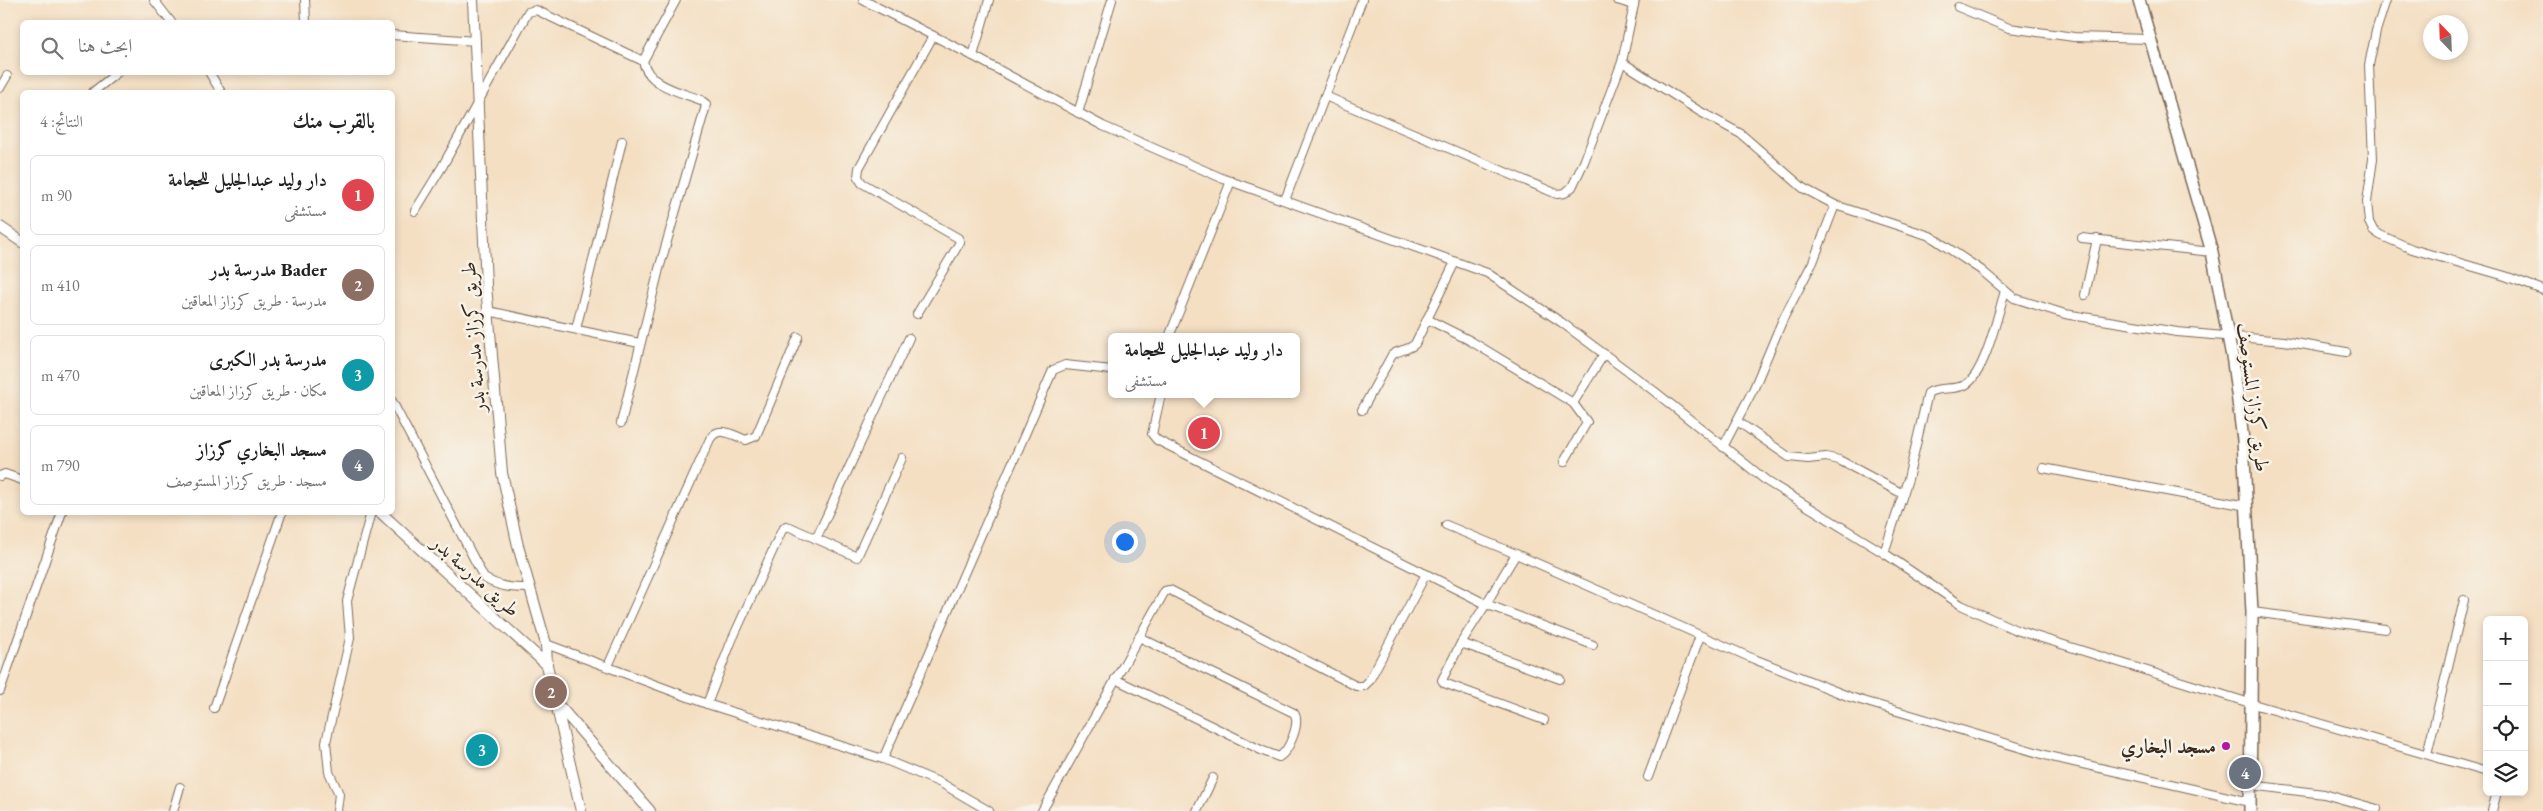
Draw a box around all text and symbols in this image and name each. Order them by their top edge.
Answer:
north arrow [2423,15,2468,60]
search box [20,20,395,75]
text: ابحث هنا [78,33,132,58]
icon: search [38,34,66,62]
text: بالقرب منك [292,107,375,134]
text: النتائج: 4 [40,111,83,132]
text: دار وليد عبدالجليل للحجامة [168,167,327,192]
text: 90 m [41,185,72,206]
text: 1 [354,185,362,206]
text: مستشفى [284,200,327,221]
text: Bader مدرسة بدر [210,257,327,282]
street label: طريق كرزاز مدرسة بدر [455,261,491,415]
text: 410 m [41,275,80,296]
text: 2 [354,275,362,296]
text: مدرسة · طريق كرزاز المعاقين [181,290,327,311]
street label: طريق كرزاز المستوصف [2232,321,2276,473]
popup [1108,333,1300,398]
text: دار وليد عبدالجليل للحجامة [1125,337,1283,362]
text: مدرسة بدر الكبرى [209,347,327,372]
text: 470 m [41,365,80,386]
text: 3 [354,365,362,386]
text: مستشفى [1125,370,1167,391]
text: مكان · طريق كرزاز المعاقين [190,380,327,401]
pin: 1 [1188,414,1220,452]
text: مسجد البخاري كرزاز [197,437,327,462]
text: 790 m [41,455,80,476]
text: 4 [354,455,362,476]
text: مسجد · طريق كرزاز المستوصف [166,470,327,491]
street label: طريق مدرسة بدر [425,528,525,622]
your location [1112,529,1138,555]
map controls [2483,616,2528,796]
button: + [2483,616,2528,661]
button: − [2483,661,2528,706]
pin: 2 [535,673,567,711]
button: locate [2483,706,2528,751]
pin: 3 [466,731,498,769]
place label: مسجد البخاري [2121,733,2216,763]
marker: مسجد البخاري [2220,740,2232,752]
button: layers [2483,751,2528,796]
pin: 4 [2229,754,2261,792]

